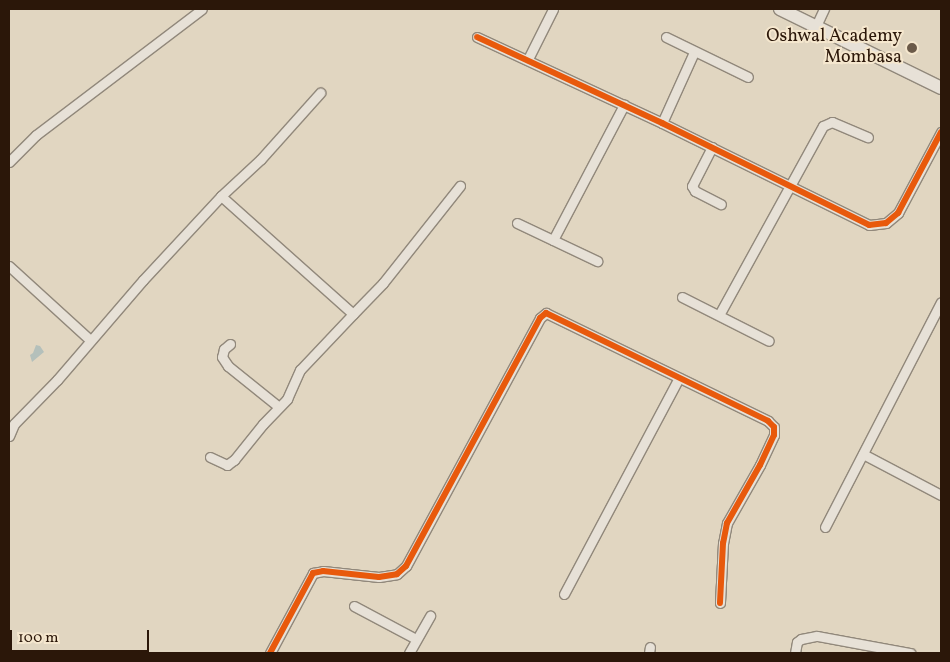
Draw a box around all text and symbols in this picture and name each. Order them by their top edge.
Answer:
place label: Oshwal Academy Mombasa [766,27,902,70]
marker: Oshwal Academy Mombasa [906,42,918,54]
scale bar [12,620,151,652]
text: 100 m [18,628,58,649]

